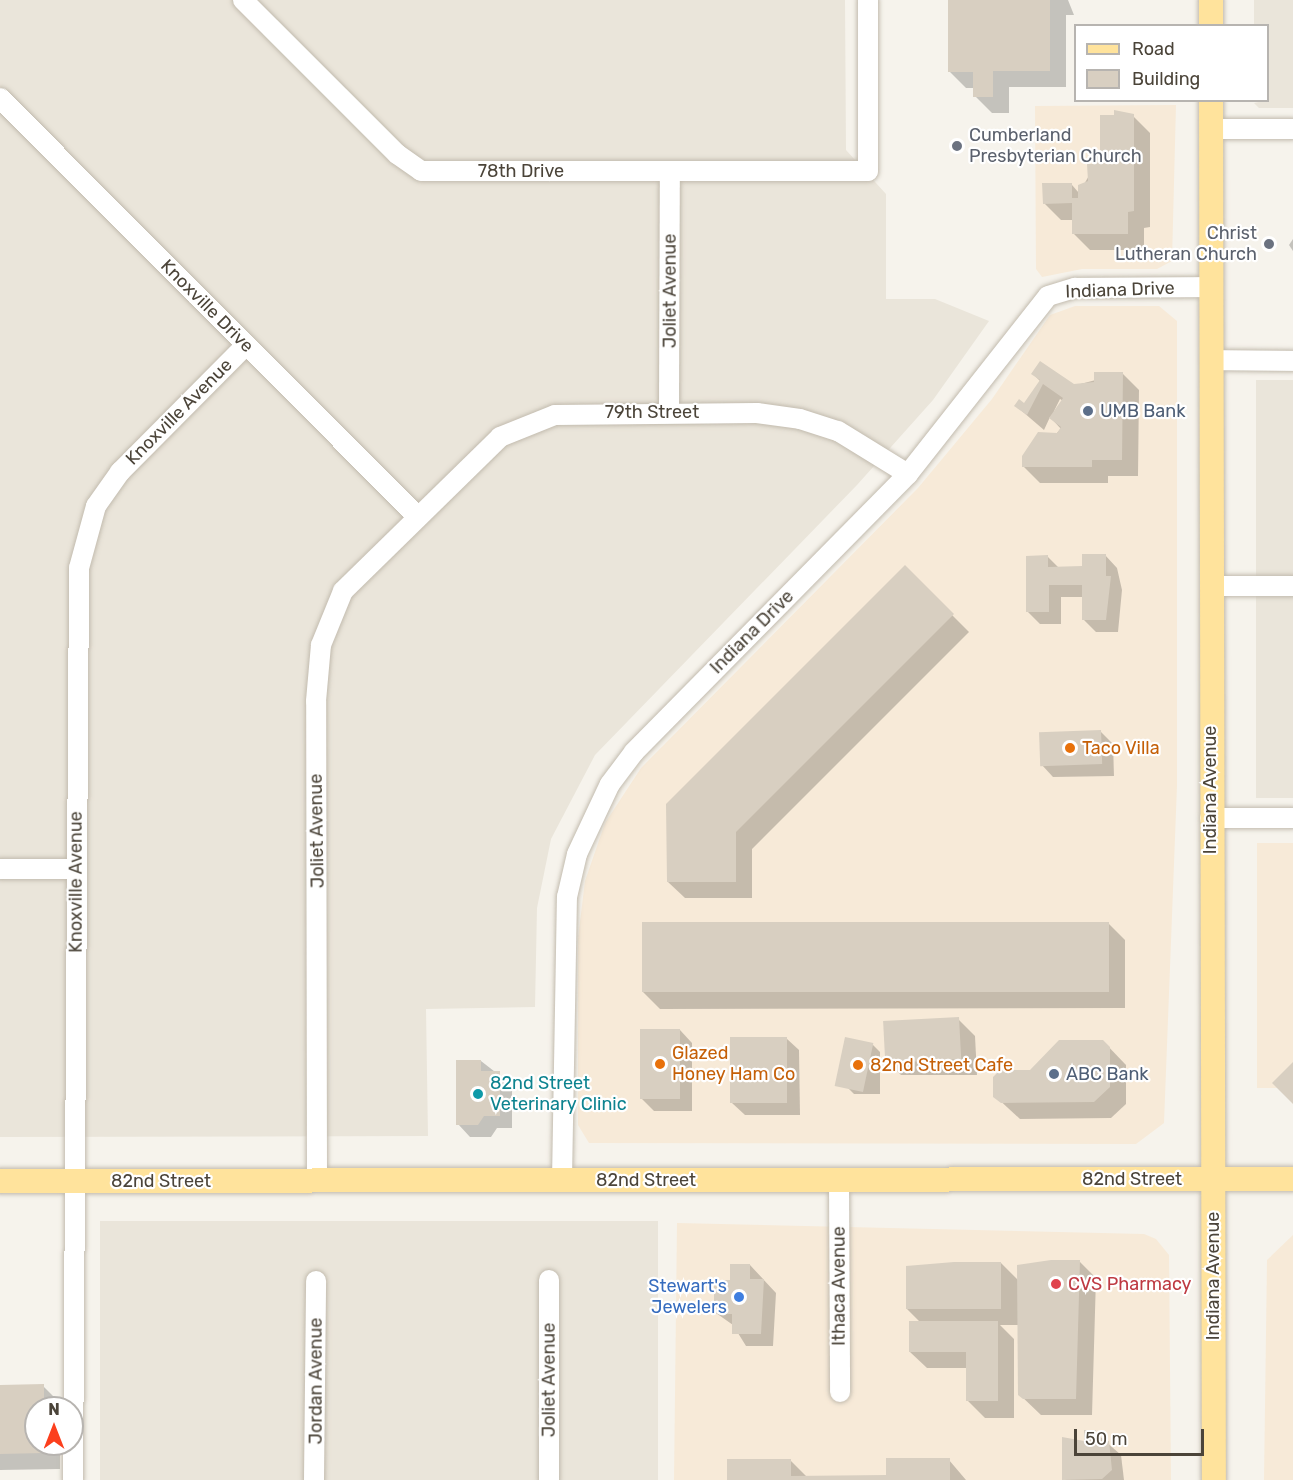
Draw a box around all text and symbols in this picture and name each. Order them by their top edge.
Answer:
legend [1074,24,1269,102]
text: Road [1132,38,1175,60]
text: Building [1132,68,1200,90]
place label: Cumberland Presbyterian Church [969,125,1142,168]
marker: Cumberland Presbyterian Church [950,139,964,153]
street label: 78th Drive [478,160,564,182]
place label: Christ Lutheran Church [1115,223,1257,266]
street label: Joliet Avenue [659,234,681,348]
marker: Christ Lutheran Church [1262,237,1276,251]
street label: Knoxville Drive [156,255,258,357]
street label: Indiana Drive [1065,277,1175,303]
street label: Knoxville Avenue [121,354,237,470]
place label: UMB Bank [1100,400,1185,422]
street label: 79th Street [605,401,699,423]
marker: UMB Bank [1081,404,1095,418]
street label: Indiana Drive [706,586,798,678]
street label: Indiana Avenue [1199,725,1221,855]
place label: Taco Villa [1082,737,1160,759]
marker: Taco Villa [1063,741,1077,755]
street label: Joliet Avenue [305,773,329,889]
street label: Knoxville Avenue [65,811,87,953]
place label: Glazed Honey Ham Co [672,1043,796,1086]
place label: 82nd Street Cafe [870,1054,1013,1076]
marker: Glazed Honey Ham Co [653,1057,667,1071]
marker: 82nd Street Cafe [851,1058,865,1072]
place label: ABC Bank [1066,1063,1149,1085]
marker: ABC Bank [1047,1067,1061,1081]
place label: 82nd Street Veterinary Clinic [490,1073,627,1116]
marker: 82nd Street Veterinary Clinic [471,1087,485,1101]
street label: 82nd Street [1082,1168,1182,1190]
street label: 82nd Street [596,1169,696,1191]
street label: 82nd Street [111,1170,211,1192]
street label: Indiana Avenue [1202,1211,1224,1341]
street label: Ithaca Avenue [828,1226,850,1346]
place label: CVS Pharmacy [1068,1273,1192,1295]
place label: Stewart's Jewelers [648,1276,727,1318]
marker: CVS Pharmacy [1049,1277,1063,1291]
marker: Stewart's Jewelers [732,1290,746,1304]
street label: Jordan Avenue [305,1317,327,1445]
street label: Joliet Avenue [538,1323,560,1437]
north arrow [24,1396,84,1456]
text: N [48,1400,60,1419]
scale bar [1077,1417,1208,1455]
text: 50 m [1085,1428,1128,1450]

